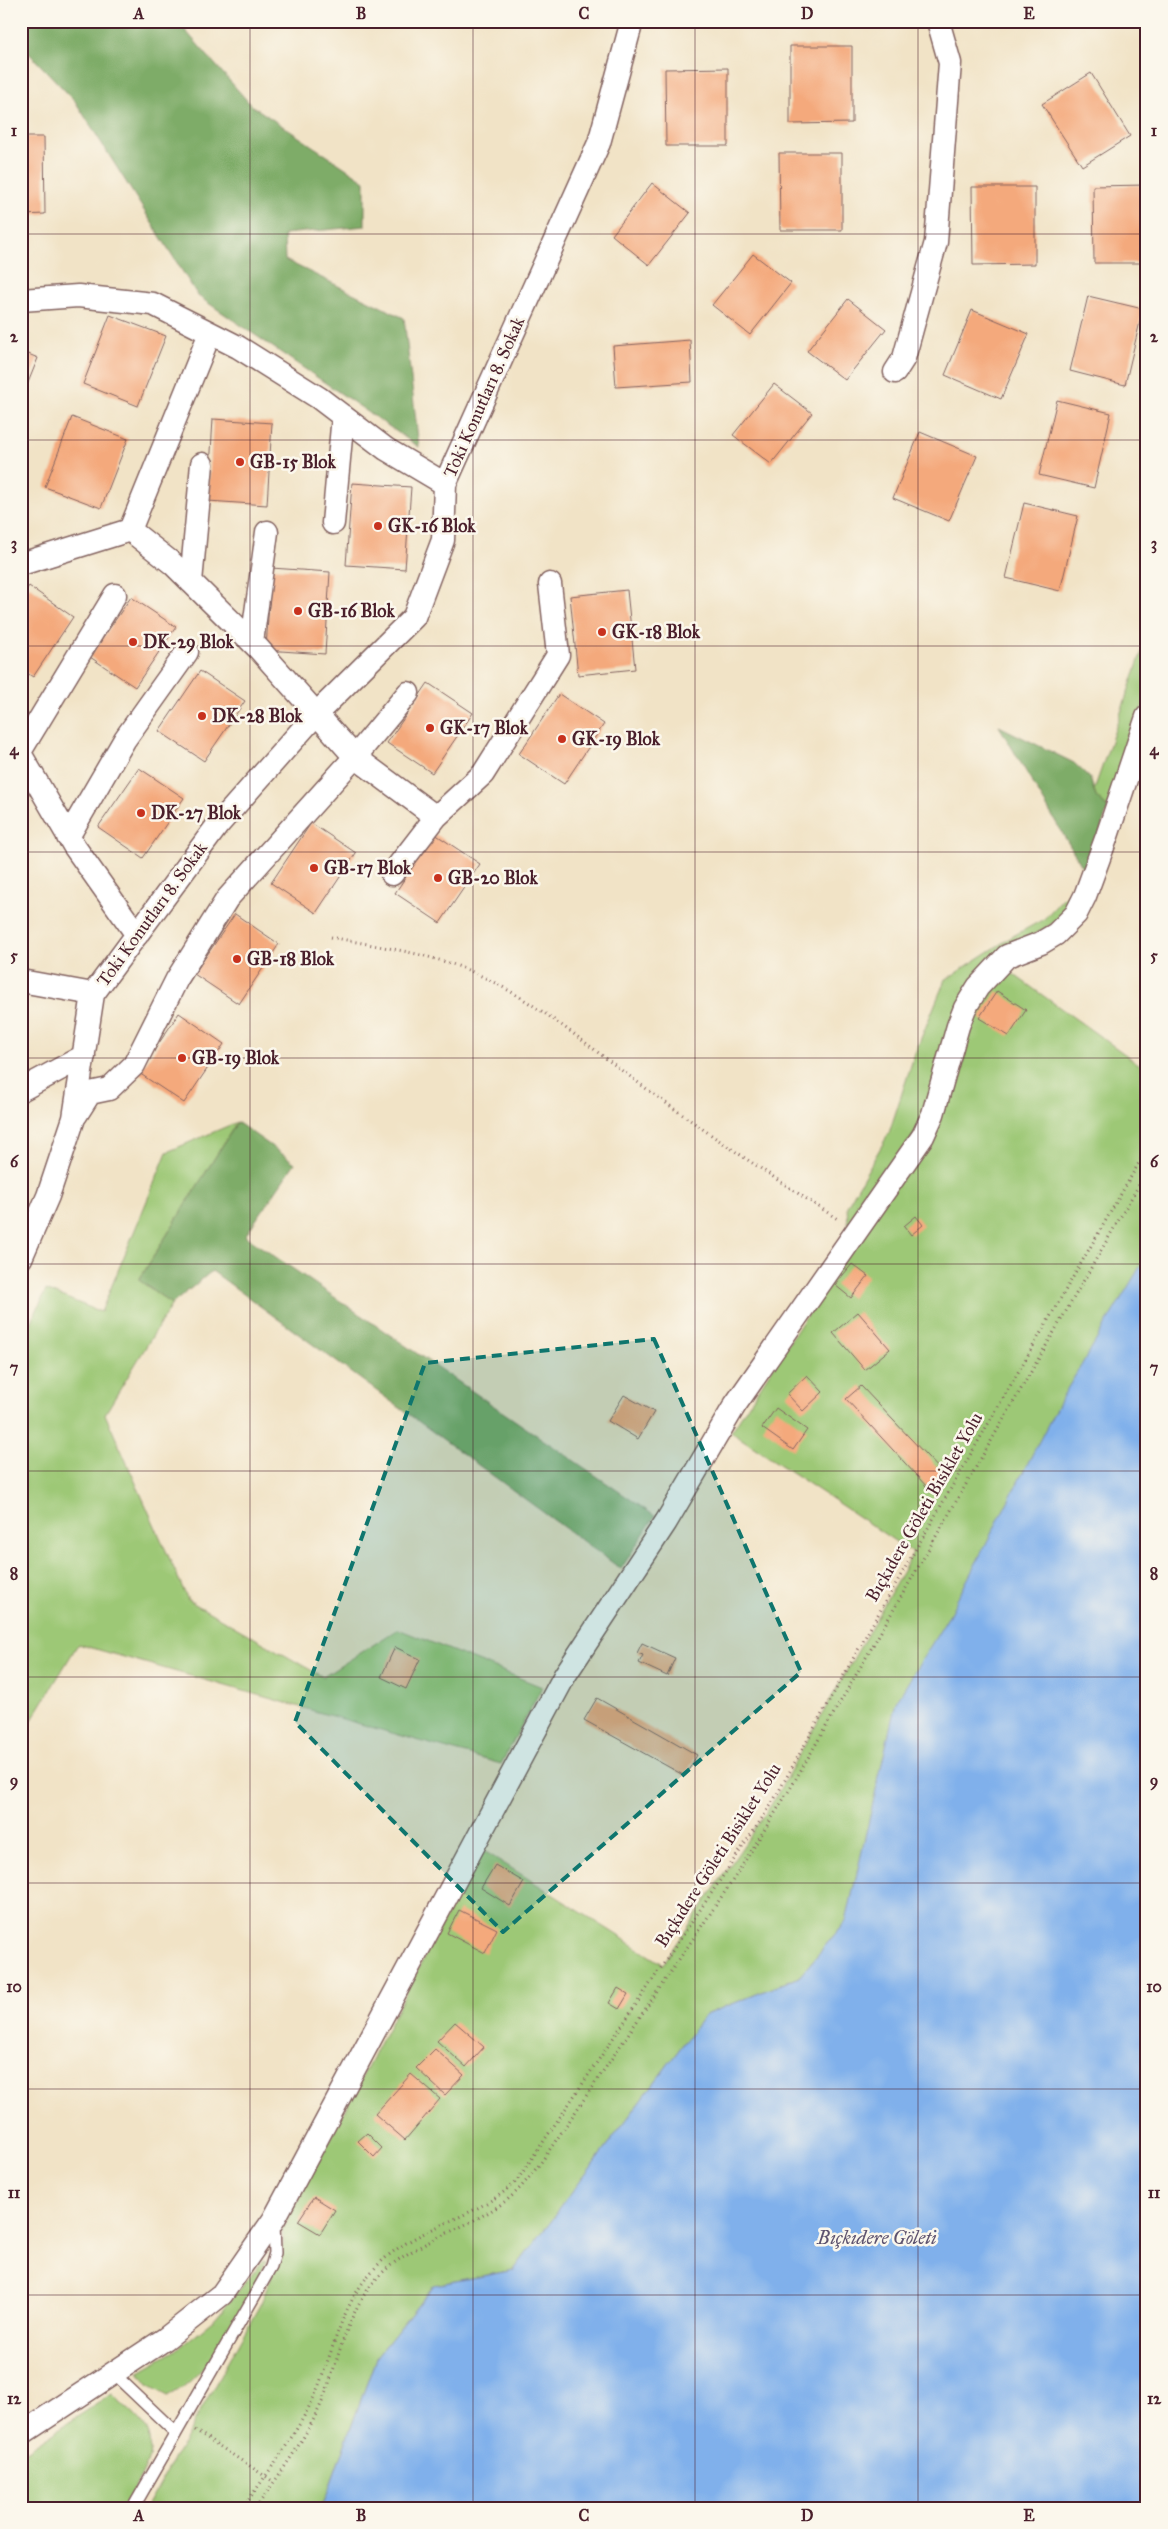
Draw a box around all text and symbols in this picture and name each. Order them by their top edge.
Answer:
text: A [133,4,145,23]
text: B [356,4,366,23]
text: C [579,4,590,23]
text: D [801,4,814,23]
text: E [1023,4,1035,23]
text: 1 [11,121,18,140]
text: 1 [1151,121,1158,140]
street label: Toki Konutları 8. Sokak [439,313,530,481]
text: 2 [10,327,19,346]
text: 2 [1150,327,1159,346]
place label: GB-15 Blok [250,451,336,473]
marker: GB-15 Blok [234,456,246,468]
place label: GK-16 Blok [388,515,476,537]
marker: GK-16 Blok [372,520,384,532]
text: 3 [11,534,17,554]
text: 3 [1151,534,1157,554]
place label: GB-16 Blok [308,600,395,622]
marker: GB-16 Blok [292,605,304,617]
place label: GK-18 Blok [612,621,701,643]
marker: GK-18 Blok [596,626,608,638]
place label: DK-29 Blok [143,631,234,654]
marker: DK-29 Blok [127,636,139,648]
place label: DK-28 Blok [212,705,303,727]
marker: DK-28 Blok [196,710,208,722]
place label: GK-17 Blok [440,717,529,739]
marker: GK-17 Blok [424,722,436,734]
place label: GK-19 Blok [572,728,661,751]
marker: GK-19 Blok [556,733,568,745]
text: 4 [10,740,20,760]
text: 4 [1150,740,1160,760]
place label: DK-27 Blok [151,802,242,824]
marker: DK-27 Blok [135,807,147,819]
street label: Toki Konutları 8. Sokak [92,837,212,991]
place label: GB-17 Blok [324,857,412,879]
marker: GB-17 Blok [308,862,320,874]
place label: GB-20 Blok [448,867,538,889]
marker: GB-20 Blok [432,872,444,884]
text: 5 [10,946,18,965]
text: 5 [1150,946,1158,965]
place label: GB-18 Blok [247,948,335,970]
marker: GB-18 Blok [231,953,243,965]
place label: GB-19 Blok [192,1047,280,1070]
marker: GB-19 Blok [176,1052,188,1064]
text: 6 [10,1152,19,1171]
text: 6 [1150,1152,1159,1171]
text: 7 [10,1358,19,1377]
text: 7 [1150,1358,1159,1377]
street label: Bıçkıdere Göleti Bisiklet Yolu [861,1408,987,1606]
text: 8 [10,1564,18,1583]
text: 8 [1150,1564,1158,1583]
street label: Bıçkıdere Göleti Bisiklet Yolu [650,1759,786,1951]
text: 9 [10,1771,18,1791]
text: 9 [1150,1771,1158,1791]
text: 10 [6,1977,22,1996]
text: 10 [1146,1977,1162,1996]
text: 11 [8,2183,21,2202]
text: 11 [1148,2183,1161,2202]
water label: Bıçkıdere Göleti [816,2226,937,2249]
text: 12 [7,2389,22,2408]
text: 12 [1147,2389,1162,2408]
text: A [133,2506,145,2525]
text: B [356,2506,366,2525]
text: C [579,2506,590,2525]
text: D [801,2506,814,2525]
text: E [1023,2506,1035,2525]

